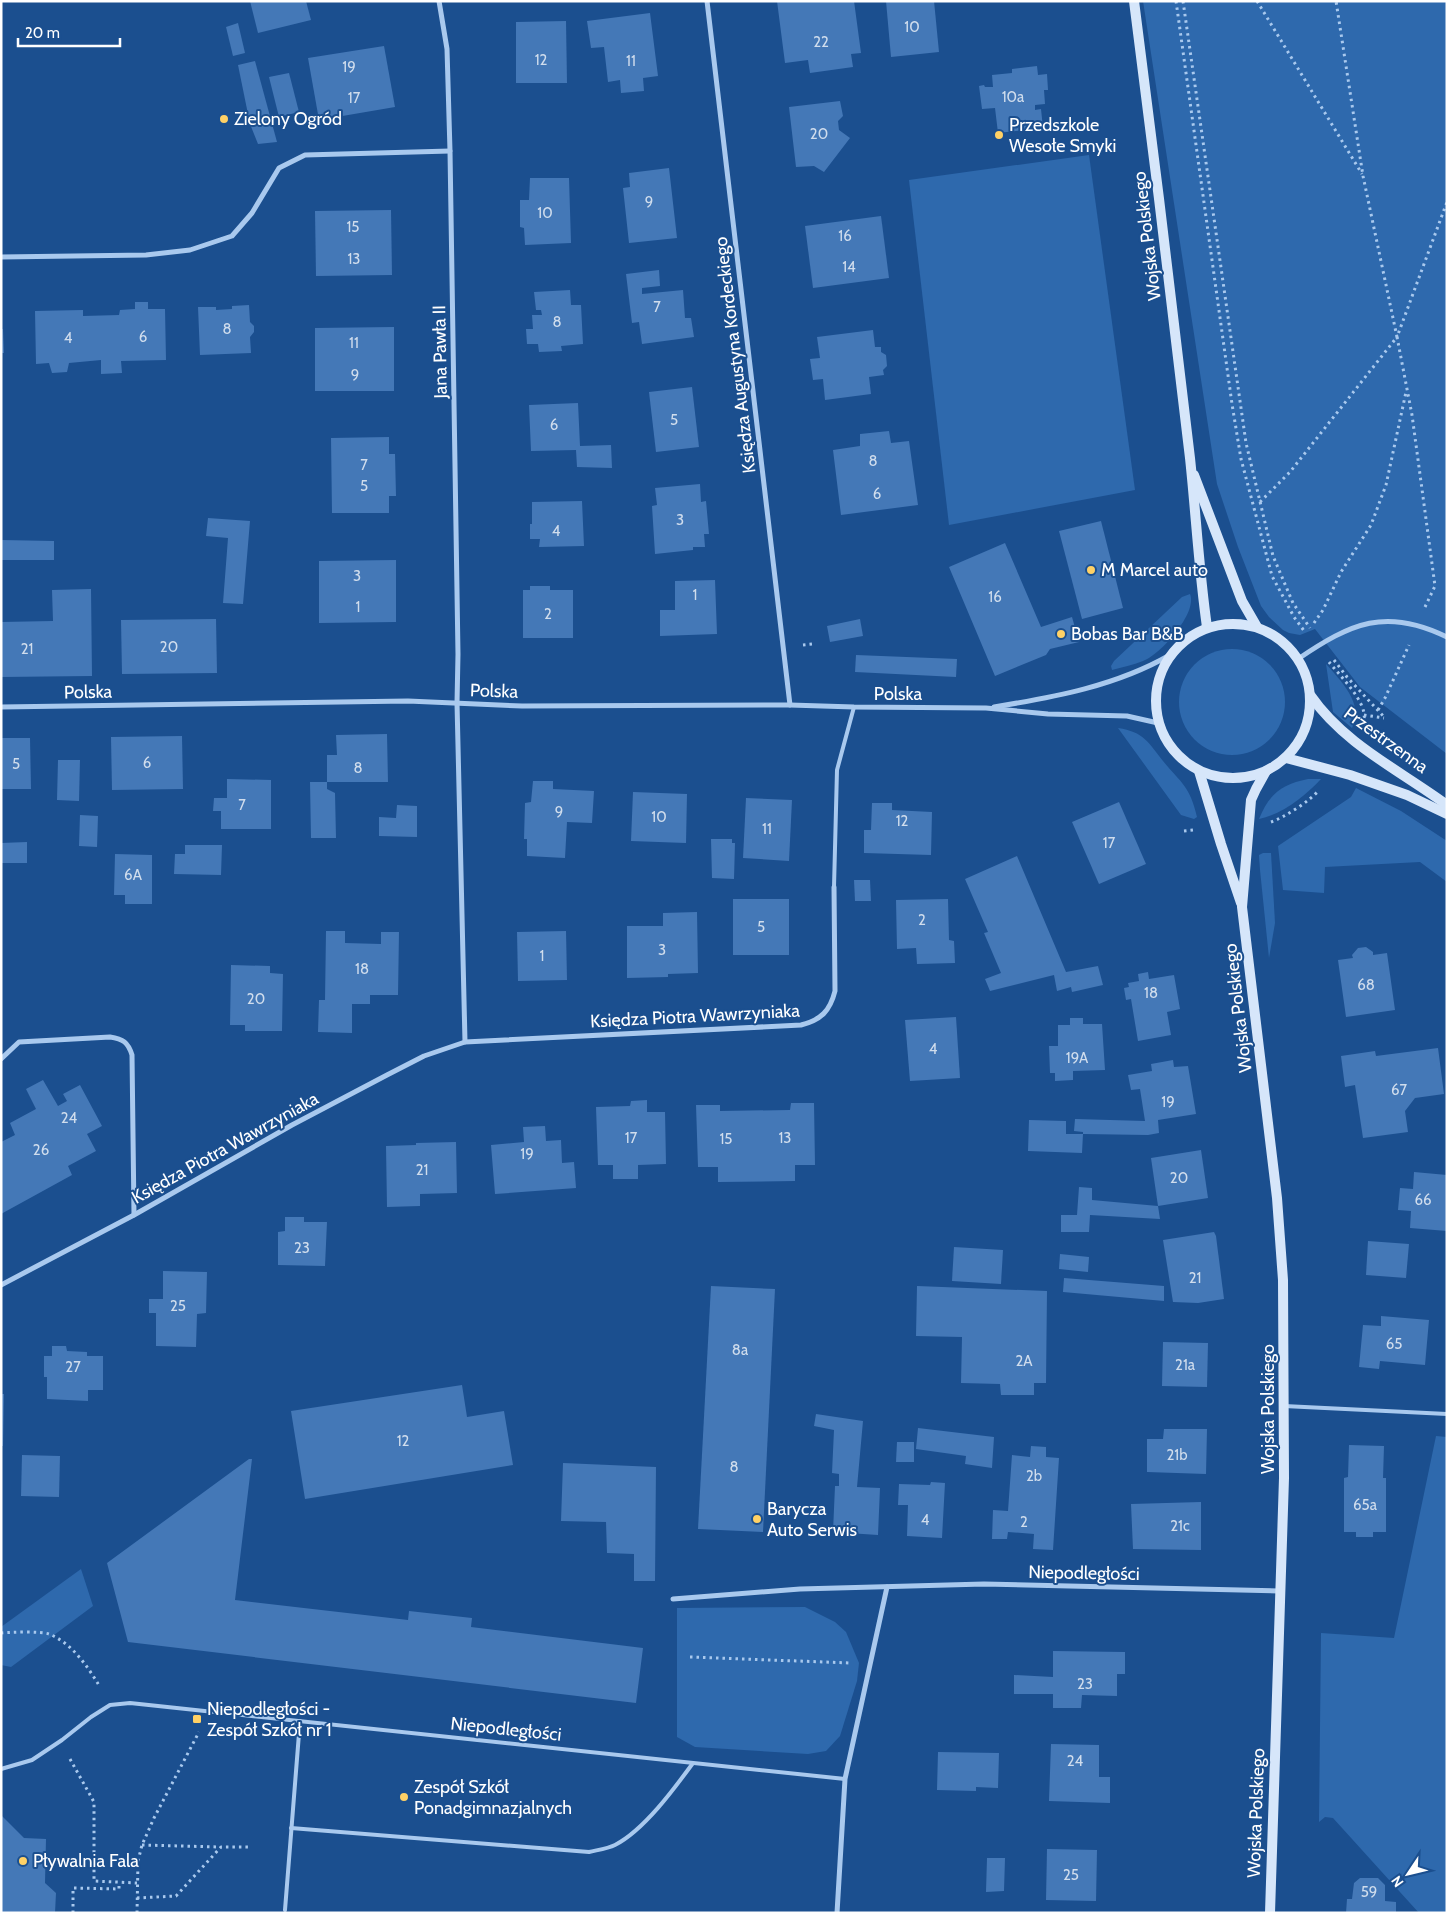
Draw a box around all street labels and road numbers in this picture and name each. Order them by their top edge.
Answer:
street label: Wojska Polskiego [1128,170,1166,302]
street label: Księdza Augustyna Kordeckiego [710,235,760,475]
street label: Jana Pawła II [428,305,452,400]
street label: Polska [469,679,519,703]
street label: Polska [64,681,113,703]
street label: Polska [874,683,922,705]
street label: Przestrzenna [1340,702,1433,778]
street label: Wojska Polskiego [1219,942,1257,1074]
street label: Księdza Piotra Wawrzyniaka [590,999,801,1032]
street label: Księdza Piotra Wawrzyniaka [128,1087,323,1209]
street label: Wojska Polskiego [1257,1344,1279,1474]
street label: Niepodległości [1028,1561,1140,1585]
street label: Niepodległości [449,1712,563,1746]
street label: Wojska Polskiego [1243,1748,1269,1878]

